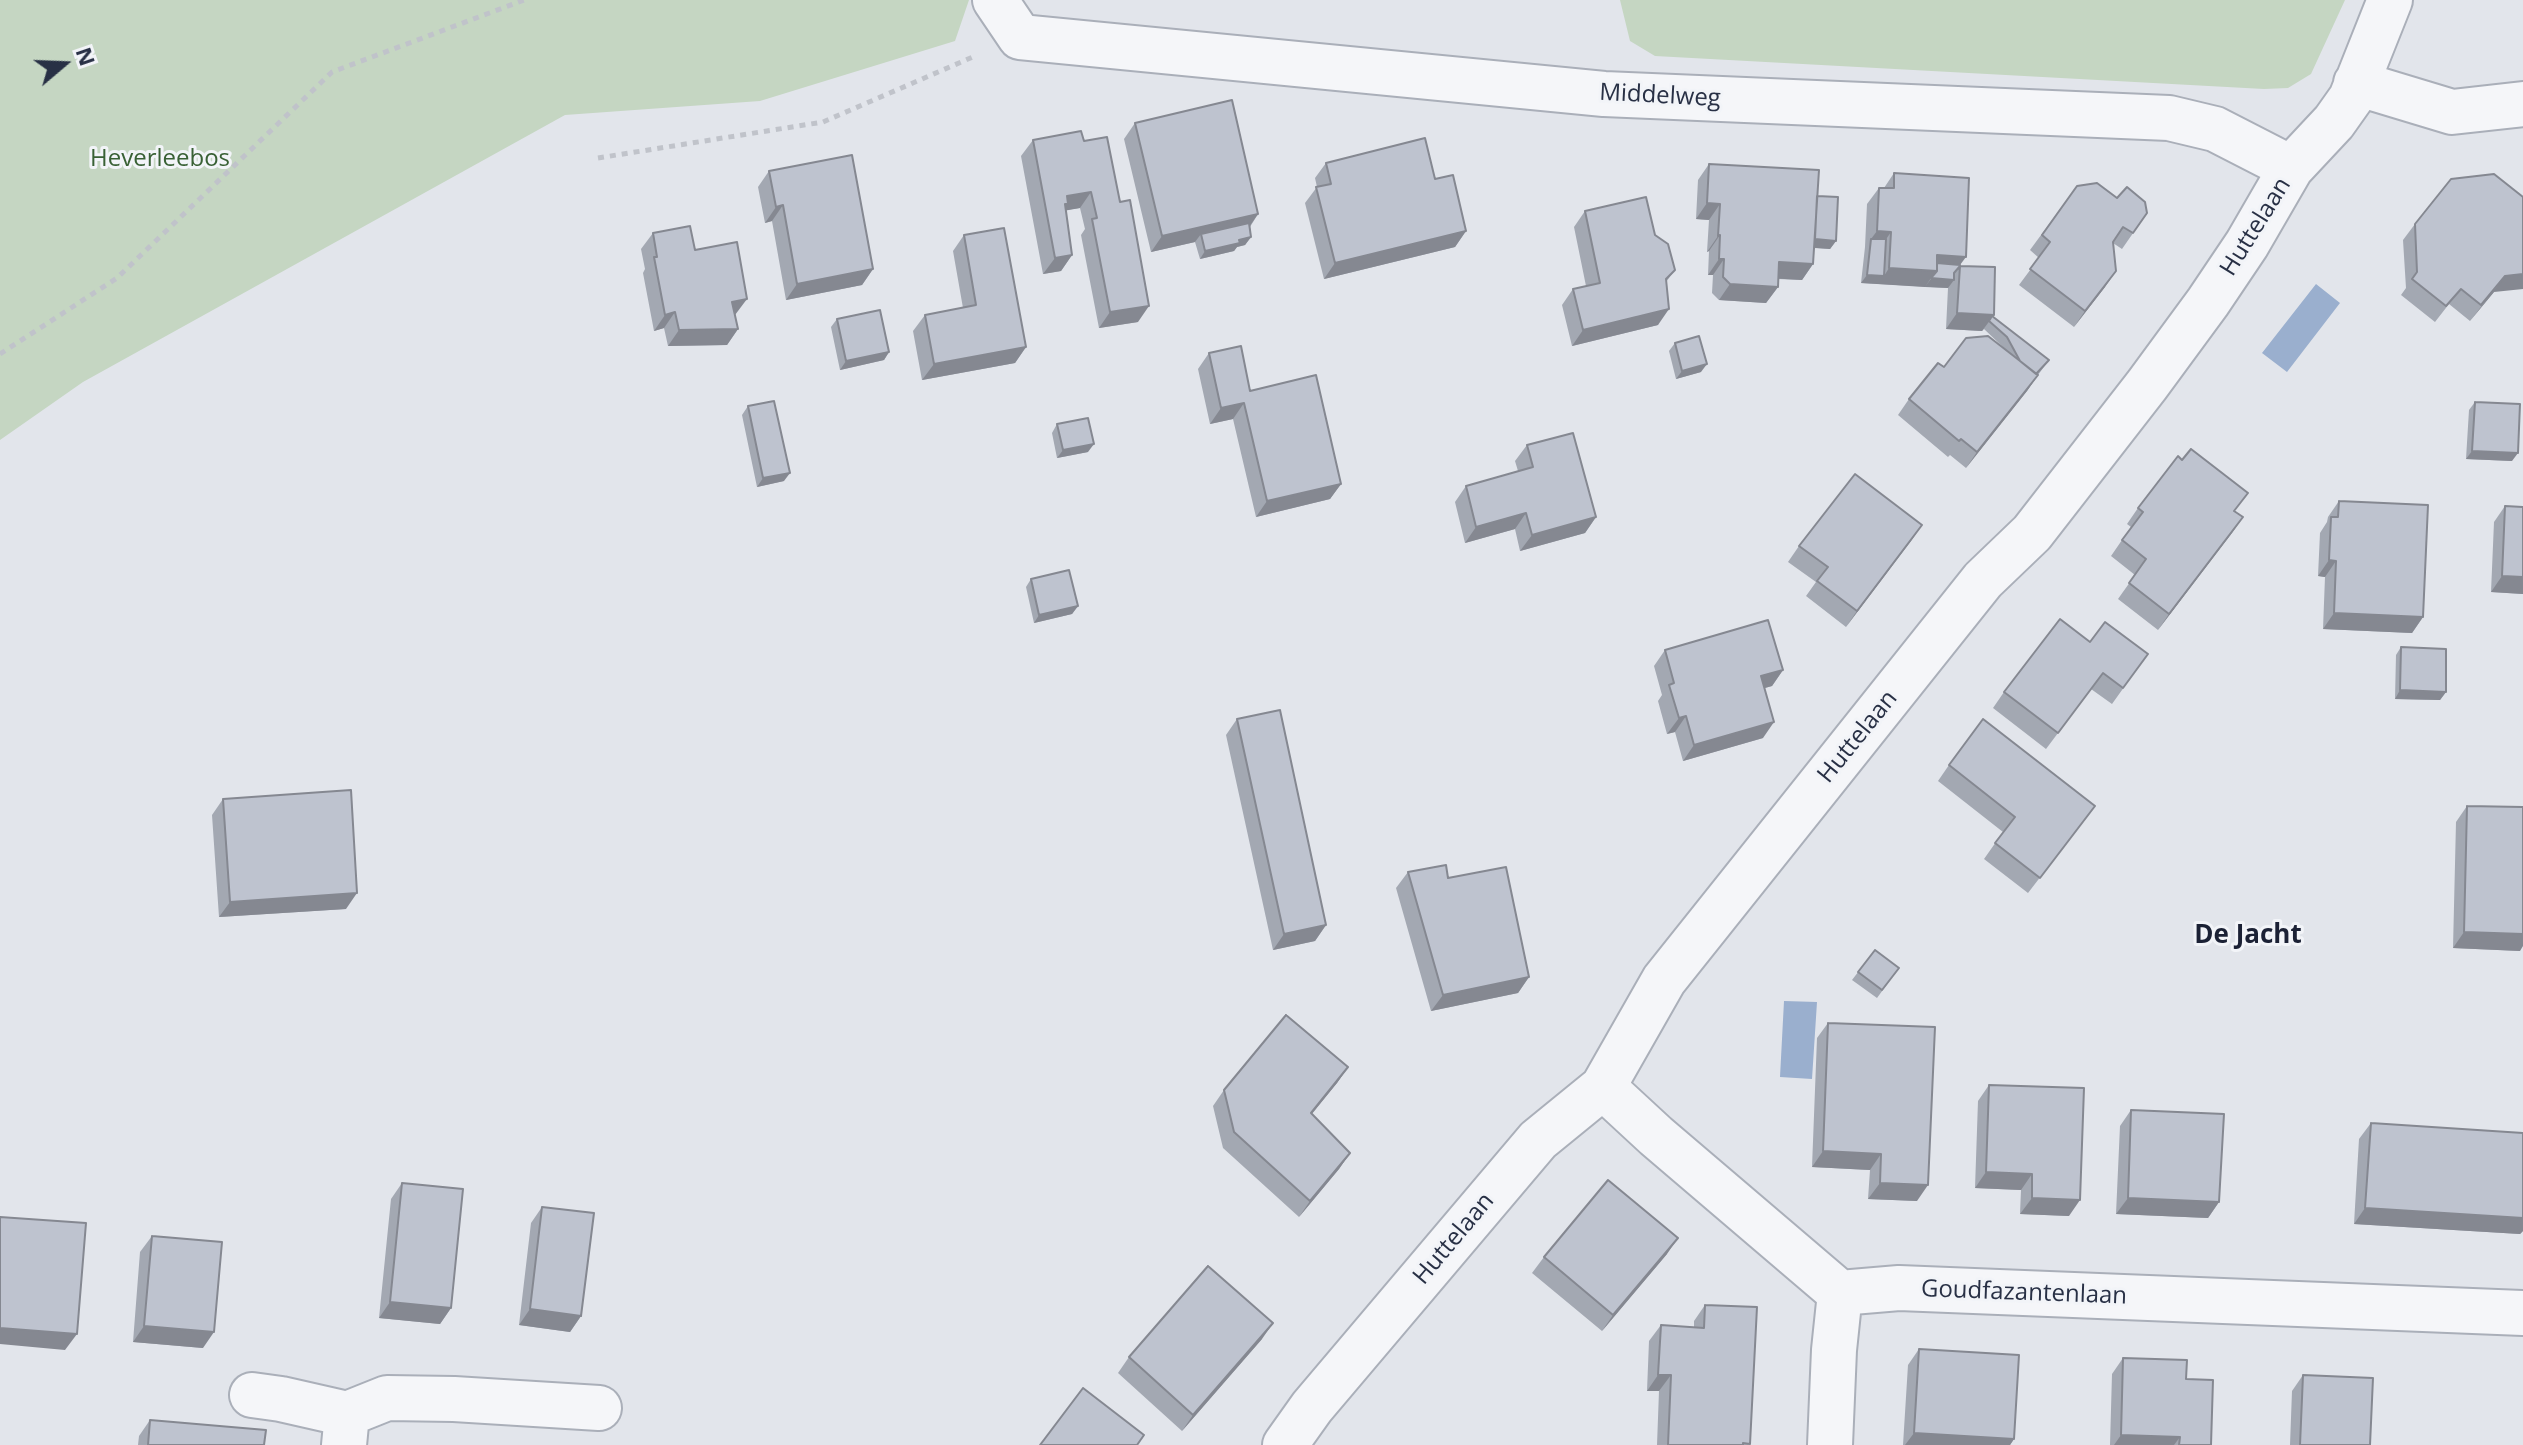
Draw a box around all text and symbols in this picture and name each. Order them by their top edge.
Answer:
north arrow [24,24,104,104]
text: N [70,43,104,70]
street label: Middelweg [1599,78,1721,114]
park label: Heverleebos [90,145,230,173]
street label: Huttelaan [2215,173,2297,281]
street label: Huttelaan [1812,685,1904,789]
district label: De Jacht [2194,920,2302,952]
street label: Huttelaan [1407,1187,1501,1291]
street label: Goudfazantenlaan [1920,1275,2128,1311]

